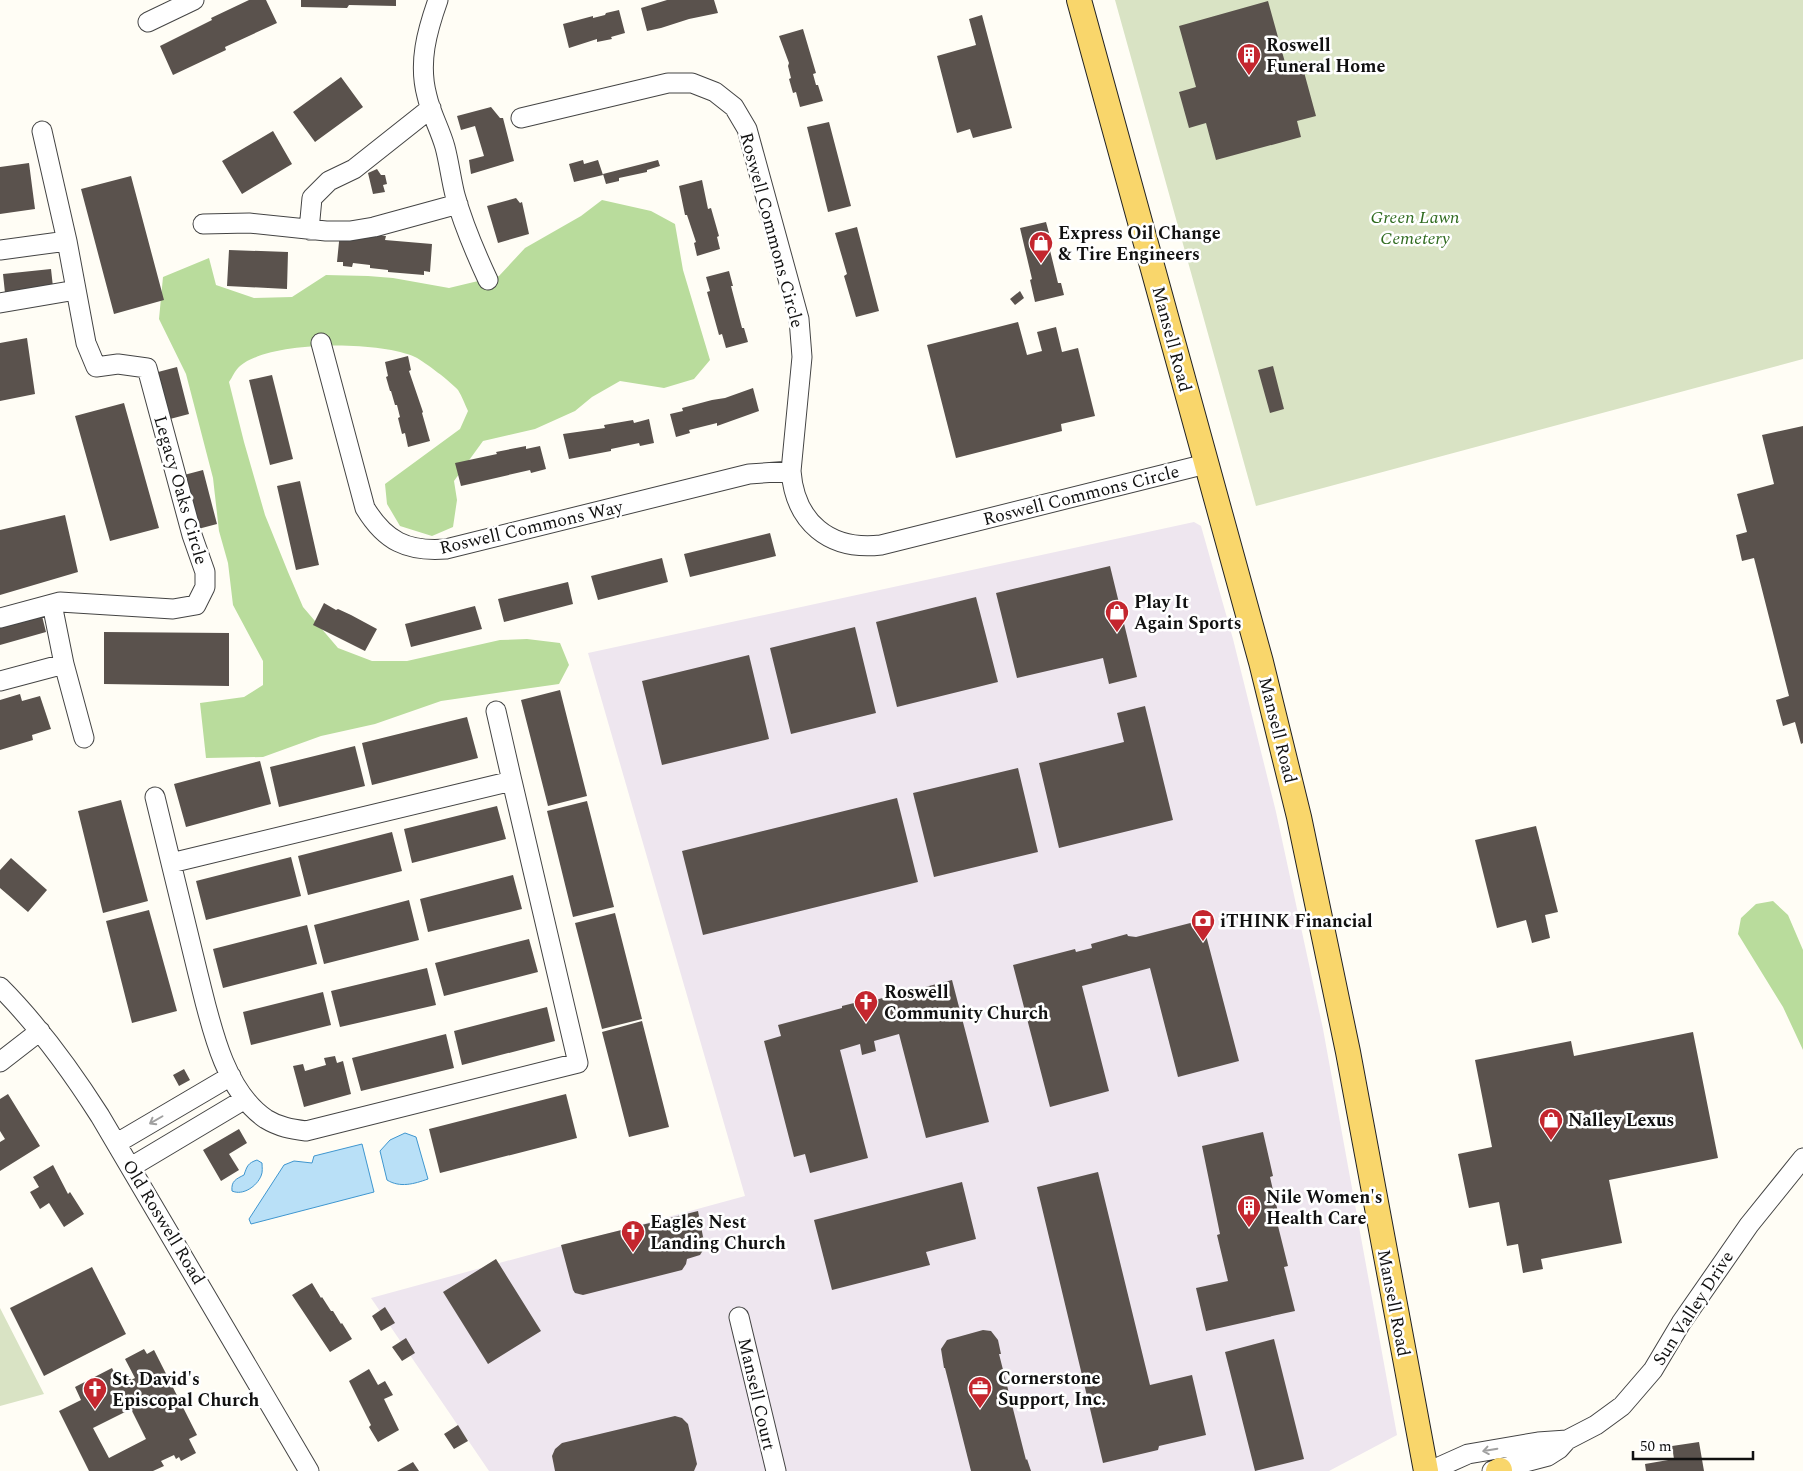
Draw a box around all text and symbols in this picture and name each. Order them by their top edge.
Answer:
place label: Roswell Funeral Home [1266,32,1385,80]
building icon: Roswell Funeral Home [1236,42,1262,76]
street label: Roswell Commons Circle [732,129,811,331]
park label: Green Lawn Cemetery [1370,204,1460,252]
place label: Express Oil Change & Tire Engineers [1058,220,1221,268]
shop icon: Express Oil Change & Tire Engineers [1028,230,1054,264]
street label: Mansell Road [1144,283,1199,395]
street label: Legacy Oaks Circle [146,412,215,568]
street label: Roswell Commons Circle [980,458,1182,533]
street label: Roswell Commons Way [437,493,627,562]
place label: Play It Again Sports [1134,589,1242,637]
shop icon: Play It Again Sports [1104,599,1130,633]
street label: Mansell Road [1251,674,1304,786]
bank icon: iTHINK Financial [1190,908,1216,942]
place label: iTHINK Financial [1220,908,1373,935]
place label: Roswell Community Church [884,979,1049,1027]
church icon: Roswell Community Church [853,989,879,1023]
shop icon: Nalley Lexus [1538,1107,1564,1141]
place label: Nalley Lexus [1568,1107,1674,1134]
one-way arrow [149,1116,163,1126]
street label: Old Roswell Road [116,1155,212,1290]
place label: Nile Women's Health Care [1266,1184,1383,1232]
building icon: Nile Women's Health Care [1236,1194,1262,1228]
place label: Eagles Nest Landing Church [650,1209,786,1257]
church icon: Eagles Nest Landing Church [620,1219,646,1253]
street label: Sun Valley Drive [1646,1245,1741,1371]
street label: Mansell Road [1370,1247,1417,1359]
street label: Mansell Court [730,1335,783,1453]
place label: Cornerstone Support, Inc. [998,1365,1106,1413]
place label: St. David's Episcopal Church [112,1366,259,1414]
office icon: Cornerstone Support, Inc. [967,1375,993,1409]
church icon: St. David's Episcopal Church [82,1376,108,1410]
scale bar [1633,1428,1753,1460]
text: 50 m [1640,1435,1672,1458]
one-way arrow [1482,1446,1498,1456]

